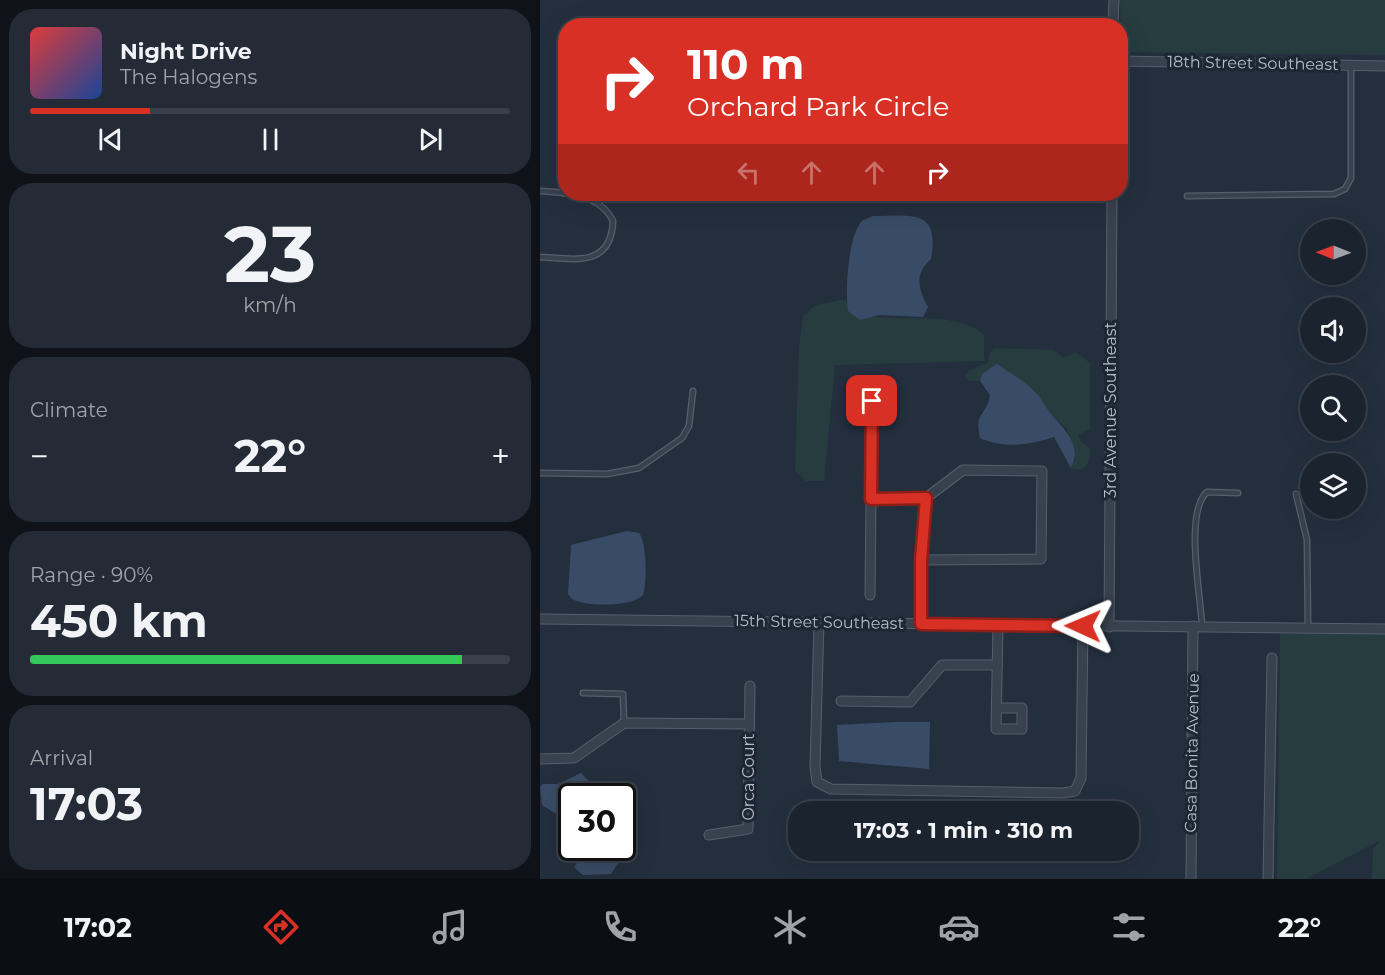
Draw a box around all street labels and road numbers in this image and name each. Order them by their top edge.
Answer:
street label: 18th Street Southeast [1167,52,1339,74]
street label: 3rd Avenue Southeast [1101,322,1120,498]
street label: 15th Street Southeast [734,611,905,633]
street label: Casa Bonita Avenue [1181,673,1203,833]
street label: Orca Court [739,733,758,821]

